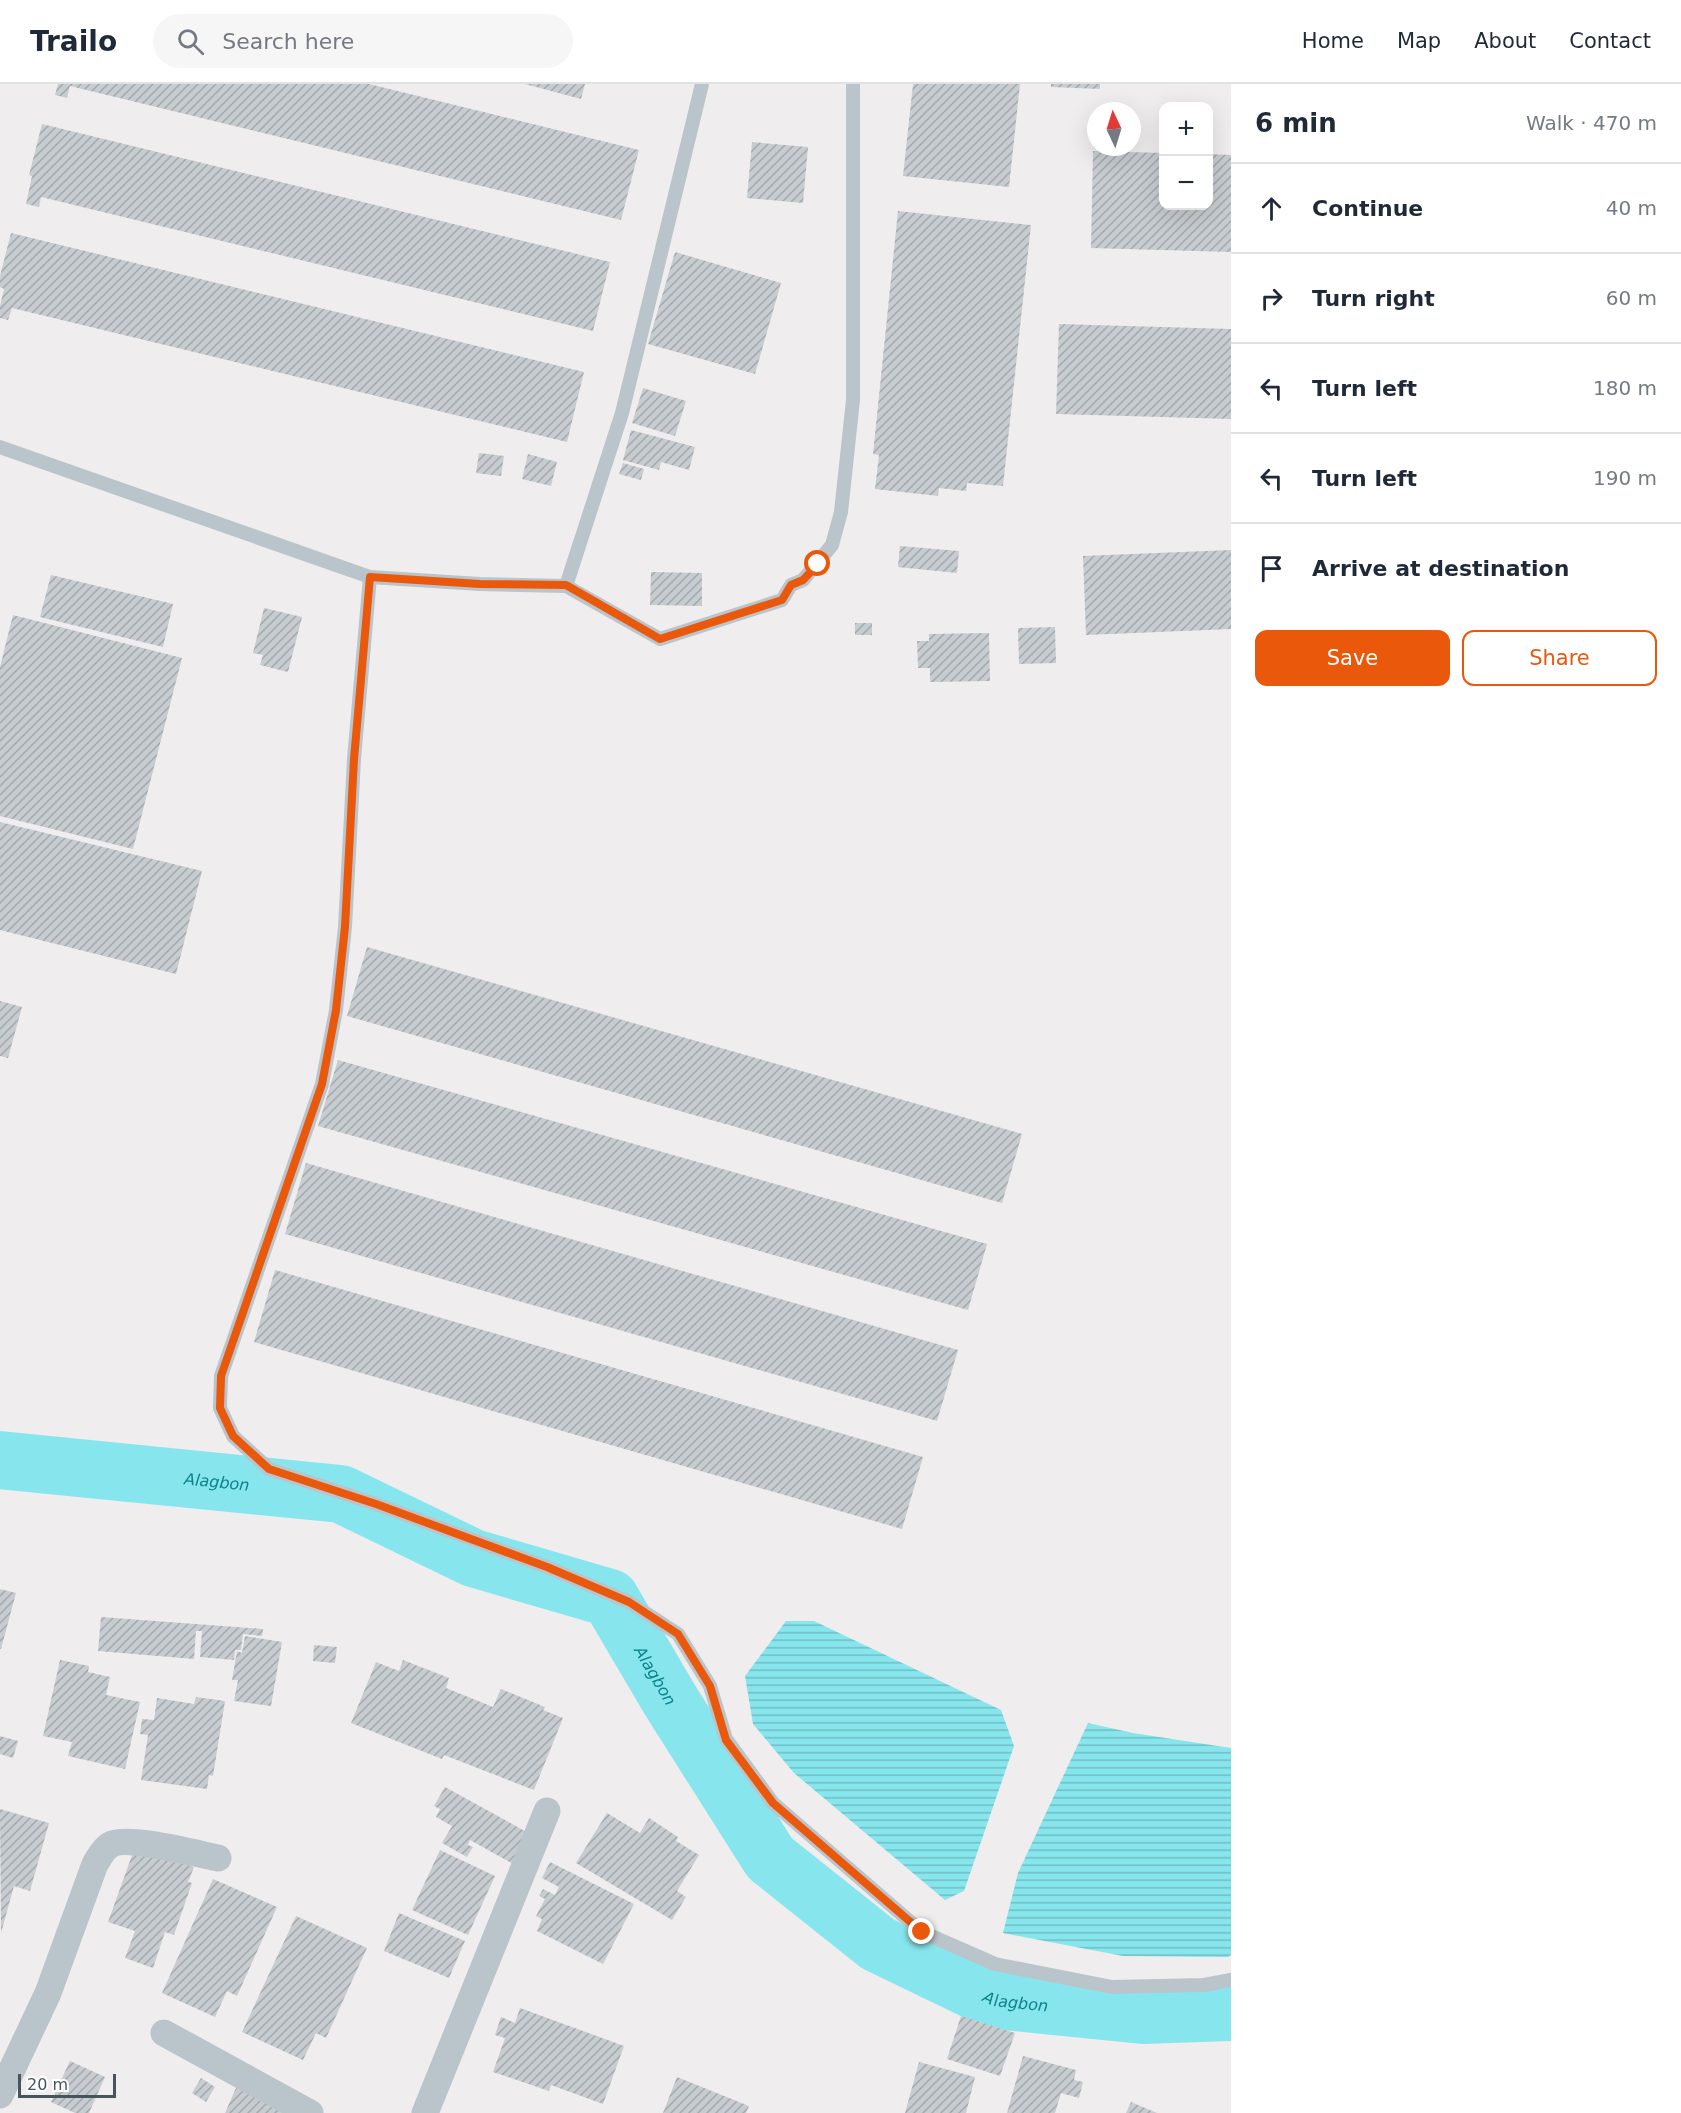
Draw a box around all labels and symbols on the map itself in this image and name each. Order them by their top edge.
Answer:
north arrow [1087,102,1141,156]
route start [804,550,830,576]
water label: Alagbon [182,1469,250,1494]
water label: Alagbon [630,1642,680,1709]
route end [908,1918,934,1944]
water label: Alagbon [979,1986,1049,2015]
scale bar [18,2071,116,2098]

